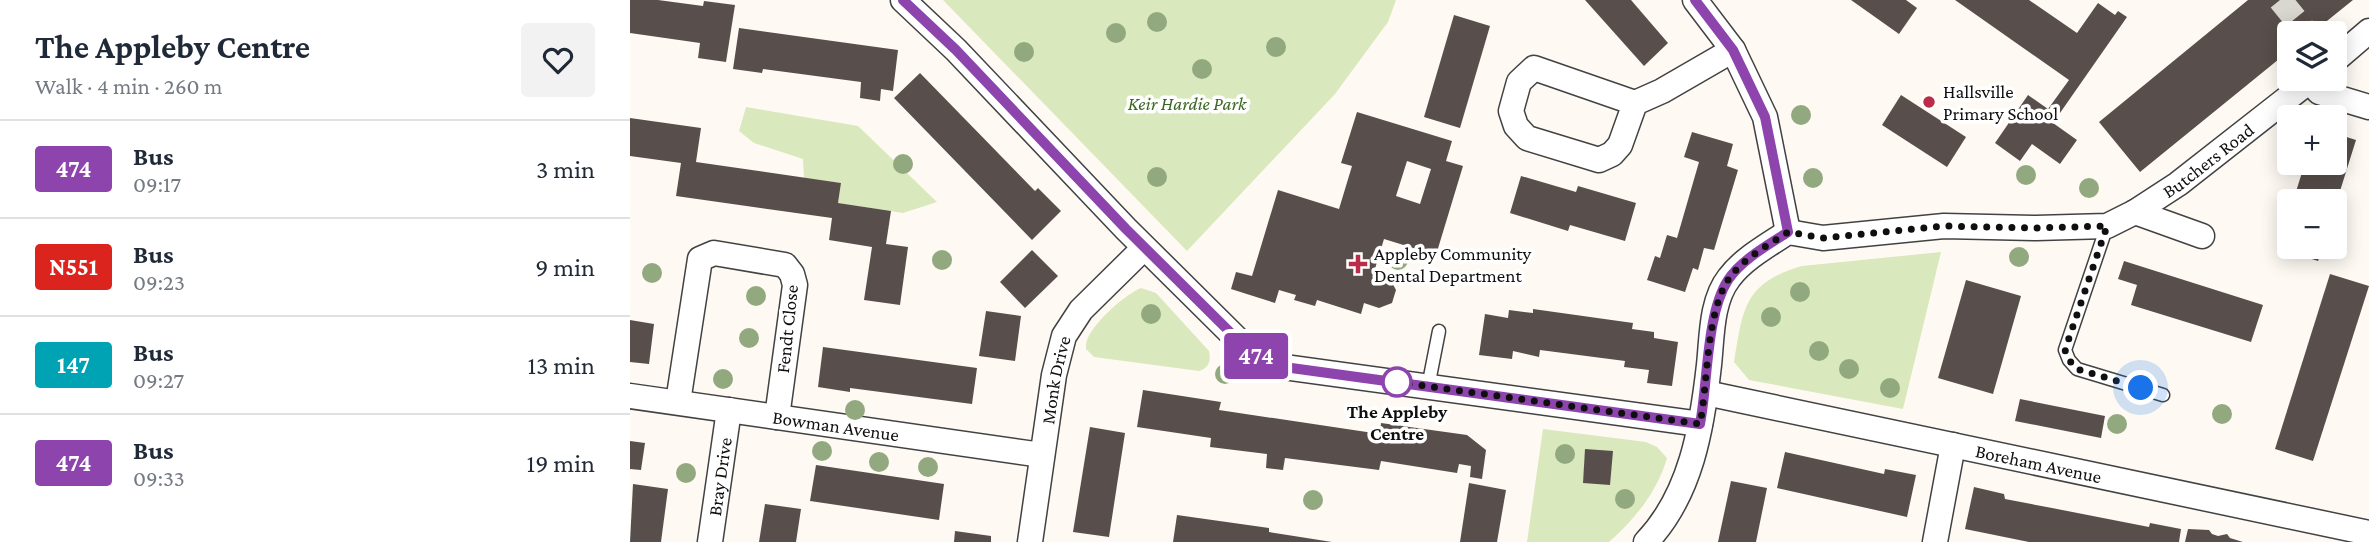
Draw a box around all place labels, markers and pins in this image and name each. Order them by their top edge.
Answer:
place label: Hallsville Primary School [1943,81,2058,124]
marker: Hallsville Primary School [1921,94,1937,110]
place label: Appleby Community Dental Department [1374,243,1532,286]
marker: Appleby Community Dental Department [1348,254,1368,274]
marker: The Appleby Centre [1382,367,1412,397]
place label: The Appleby Centre [1347,401,1448,444]

